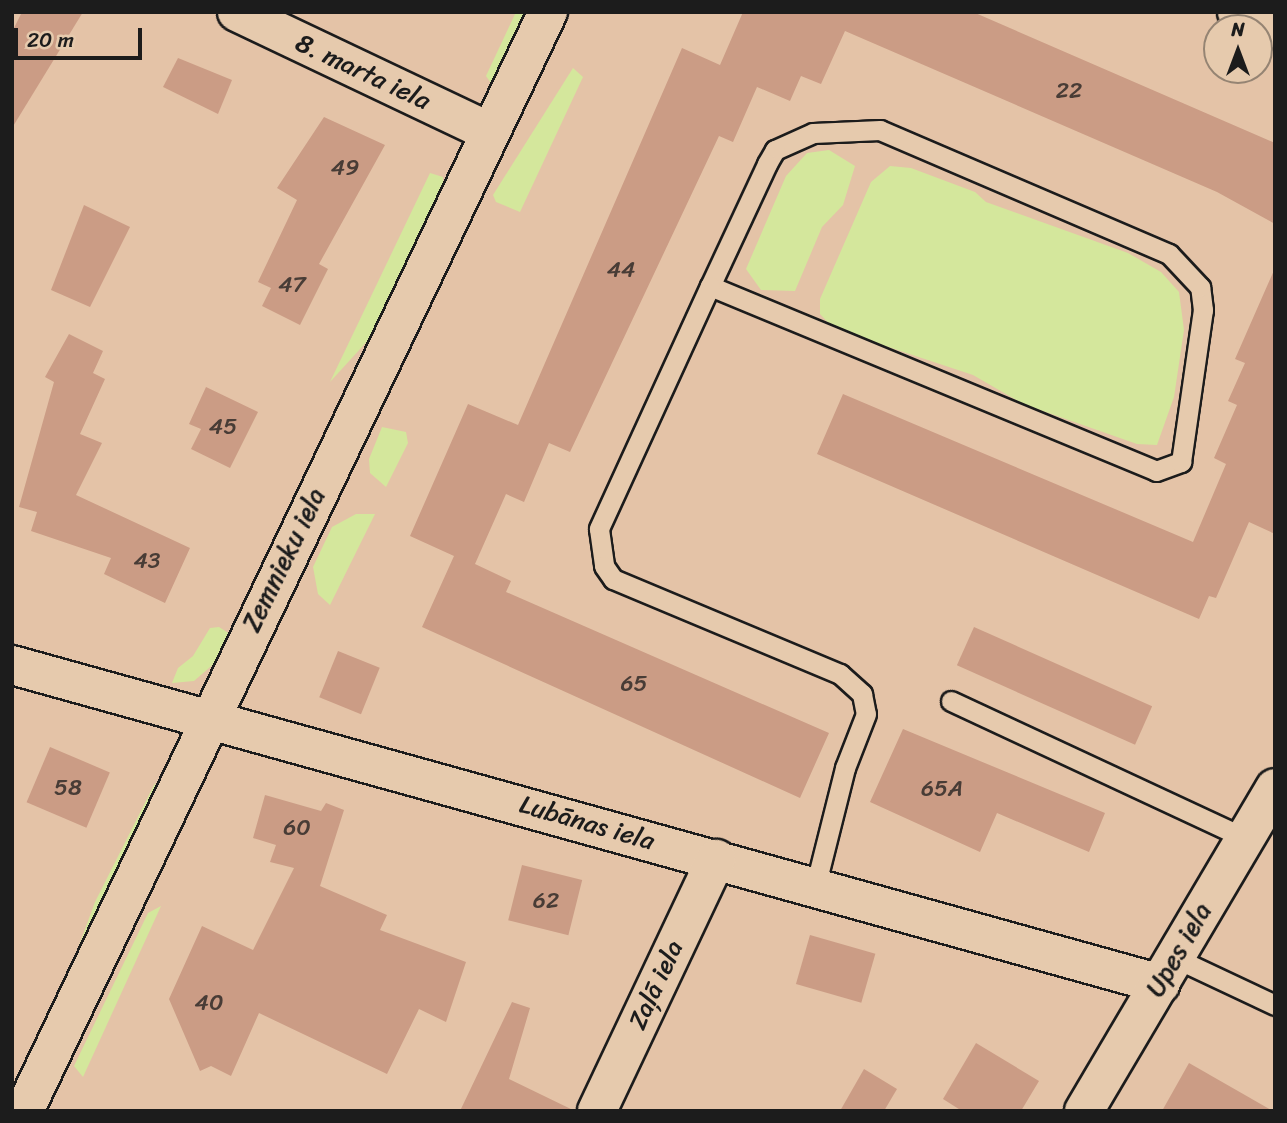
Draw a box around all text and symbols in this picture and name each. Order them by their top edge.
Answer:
text: N [1231,13,1245,46]
scale bar [18,14,145,58]
north arrow [1203,14,1273,84]
text: 20 m [27,21,74,59]
street label: 8. marta iela [291,27,435,117]
house number: 22 [1056,77,1082,105]
house number: 49 [331,154,359,182]
house number: 44 [607,256,635,284]
house number: 47 [278,271,306,299]
house number: 45 [209,413,237,441]
street label: Zemnieku iela [236,483,332,637]
house number: 43 [133,547,161,575]
house number: 65 [620,670,648,698]
house number: 58 [54,774,82,802]
house number: 65A [921,775,963,803]
street label: Lubānas iela [516,789,658,857]
house number: 60 [283,814,311,842]
house number: 62 [533,887,559,915]
street label: Upes iela [1139,897,1219,1003]
street label: Zaļā iela [622,935,690,1035]
house number: 40 [195,989,223,1017]

